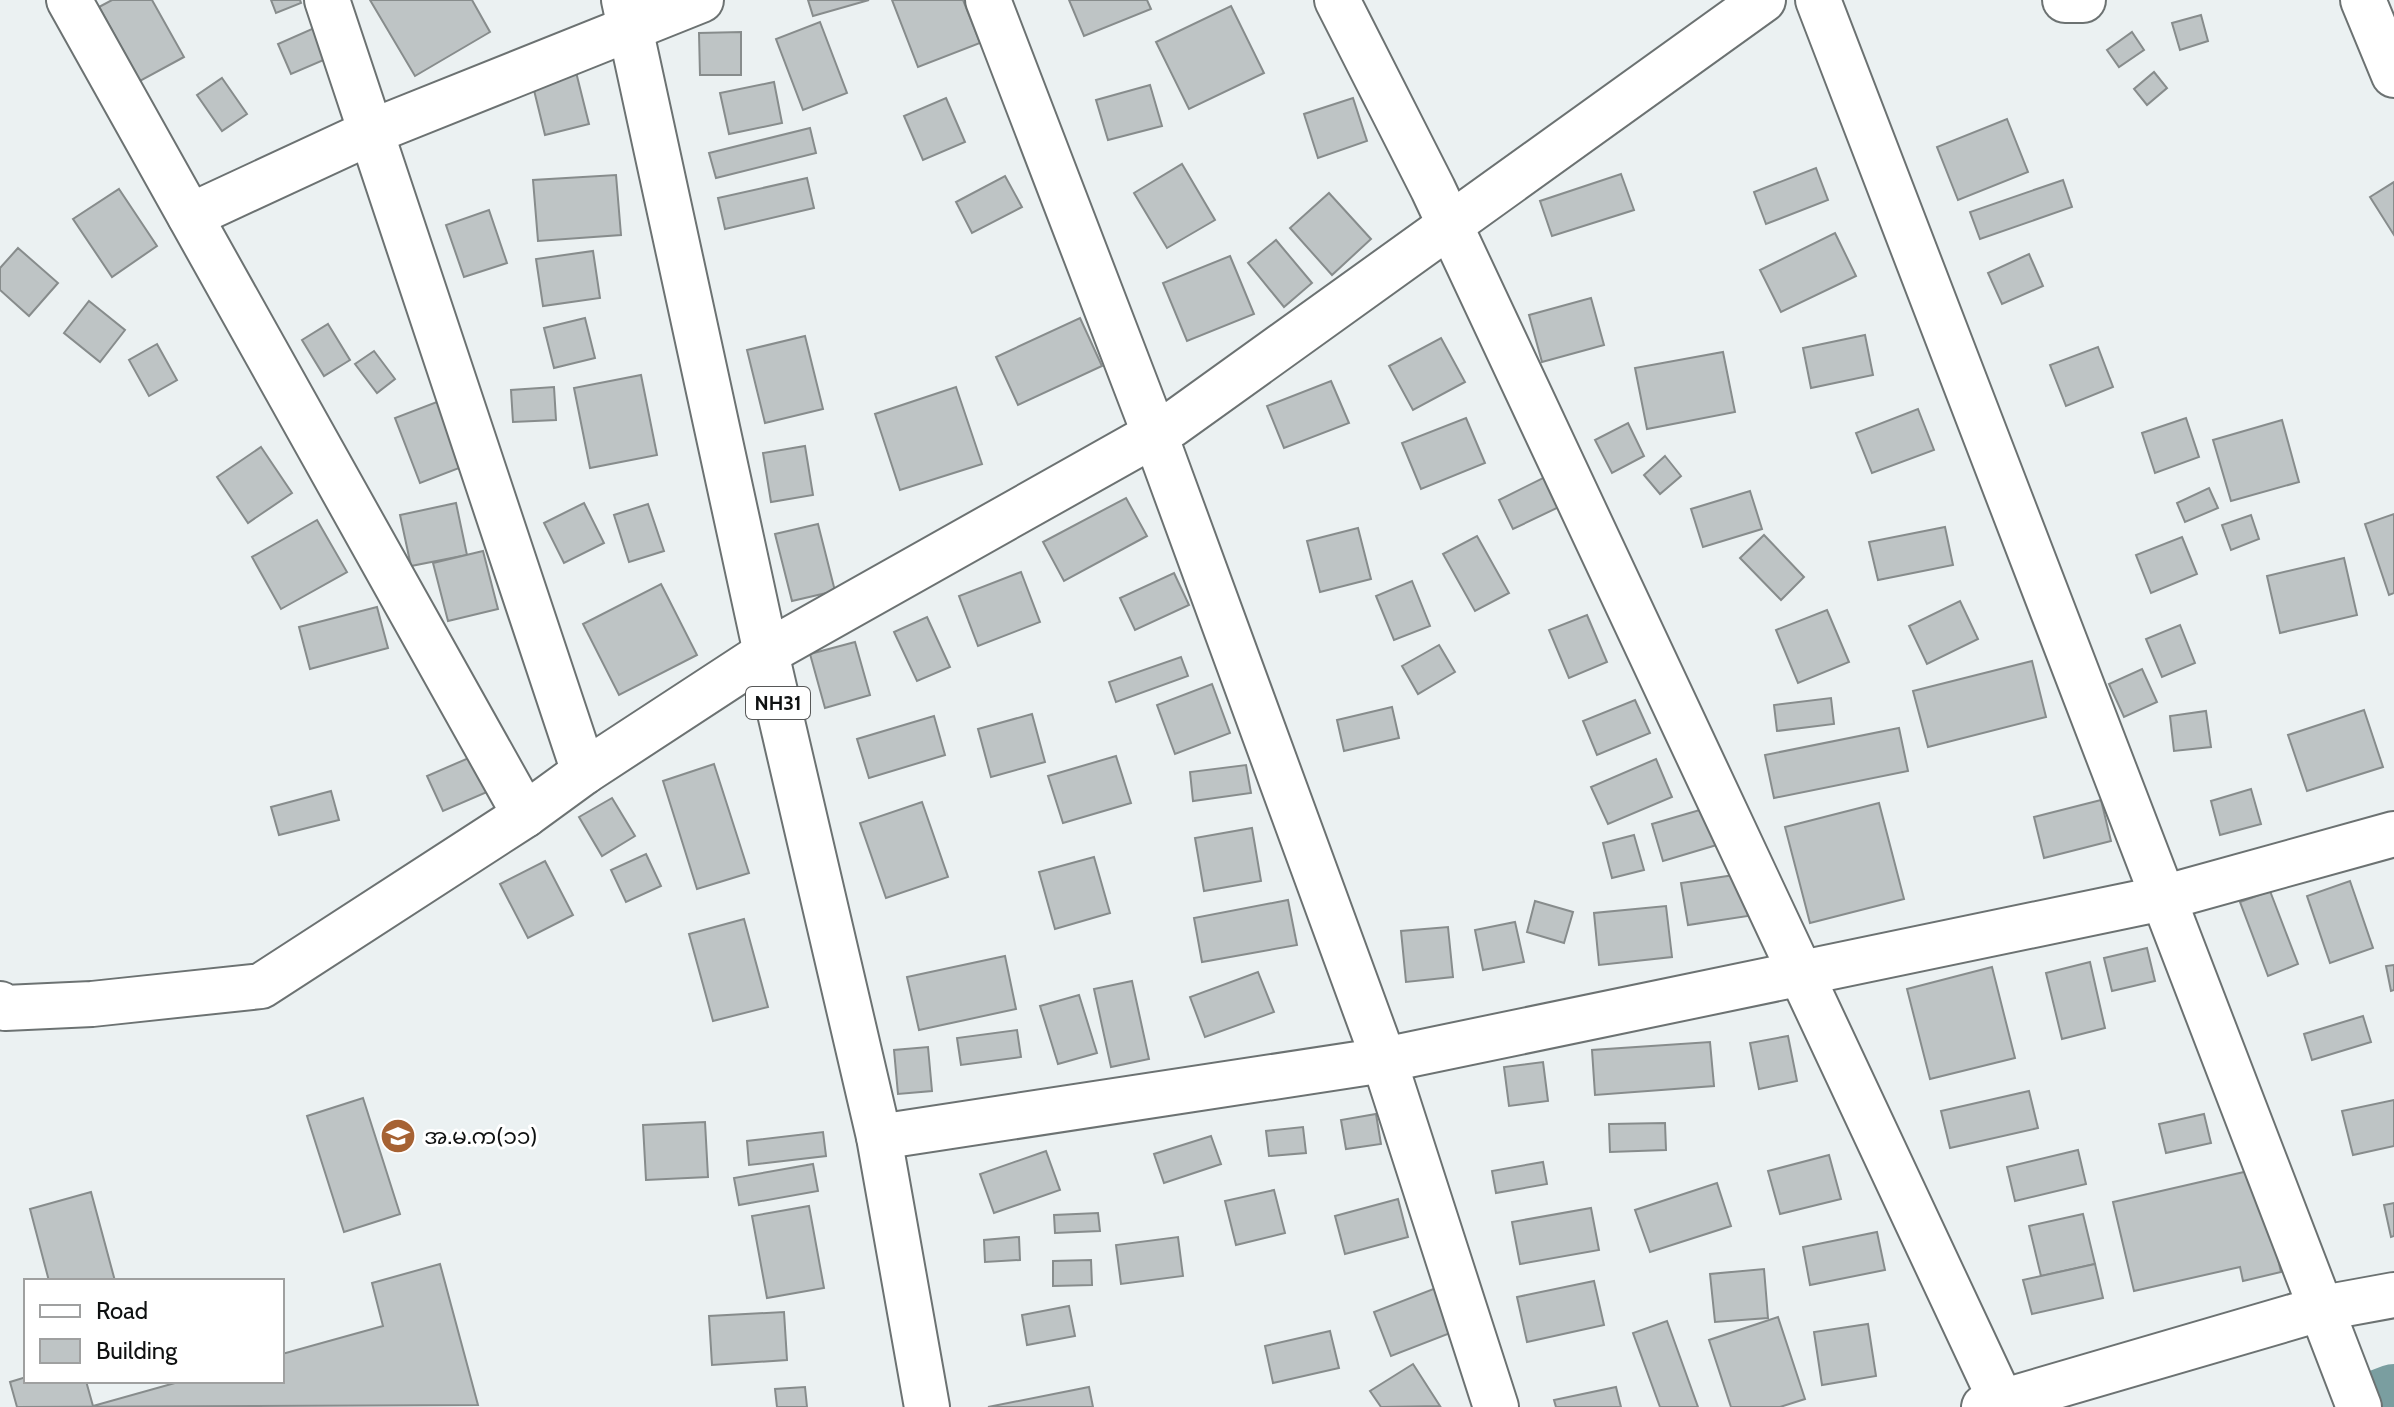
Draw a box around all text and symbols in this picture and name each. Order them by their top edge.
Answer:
road number: NH31 [746,687,810,719]
school or university icon: အ.မ.က(၁၁) [379,1117,417,1155]
place label: အ.မ.က(၁၁) [424,1123,537,1150]
legend [24,1279,284,1383]
text: Road [96,1296,148,1325]
text: Building [96,1336,178,1365]

